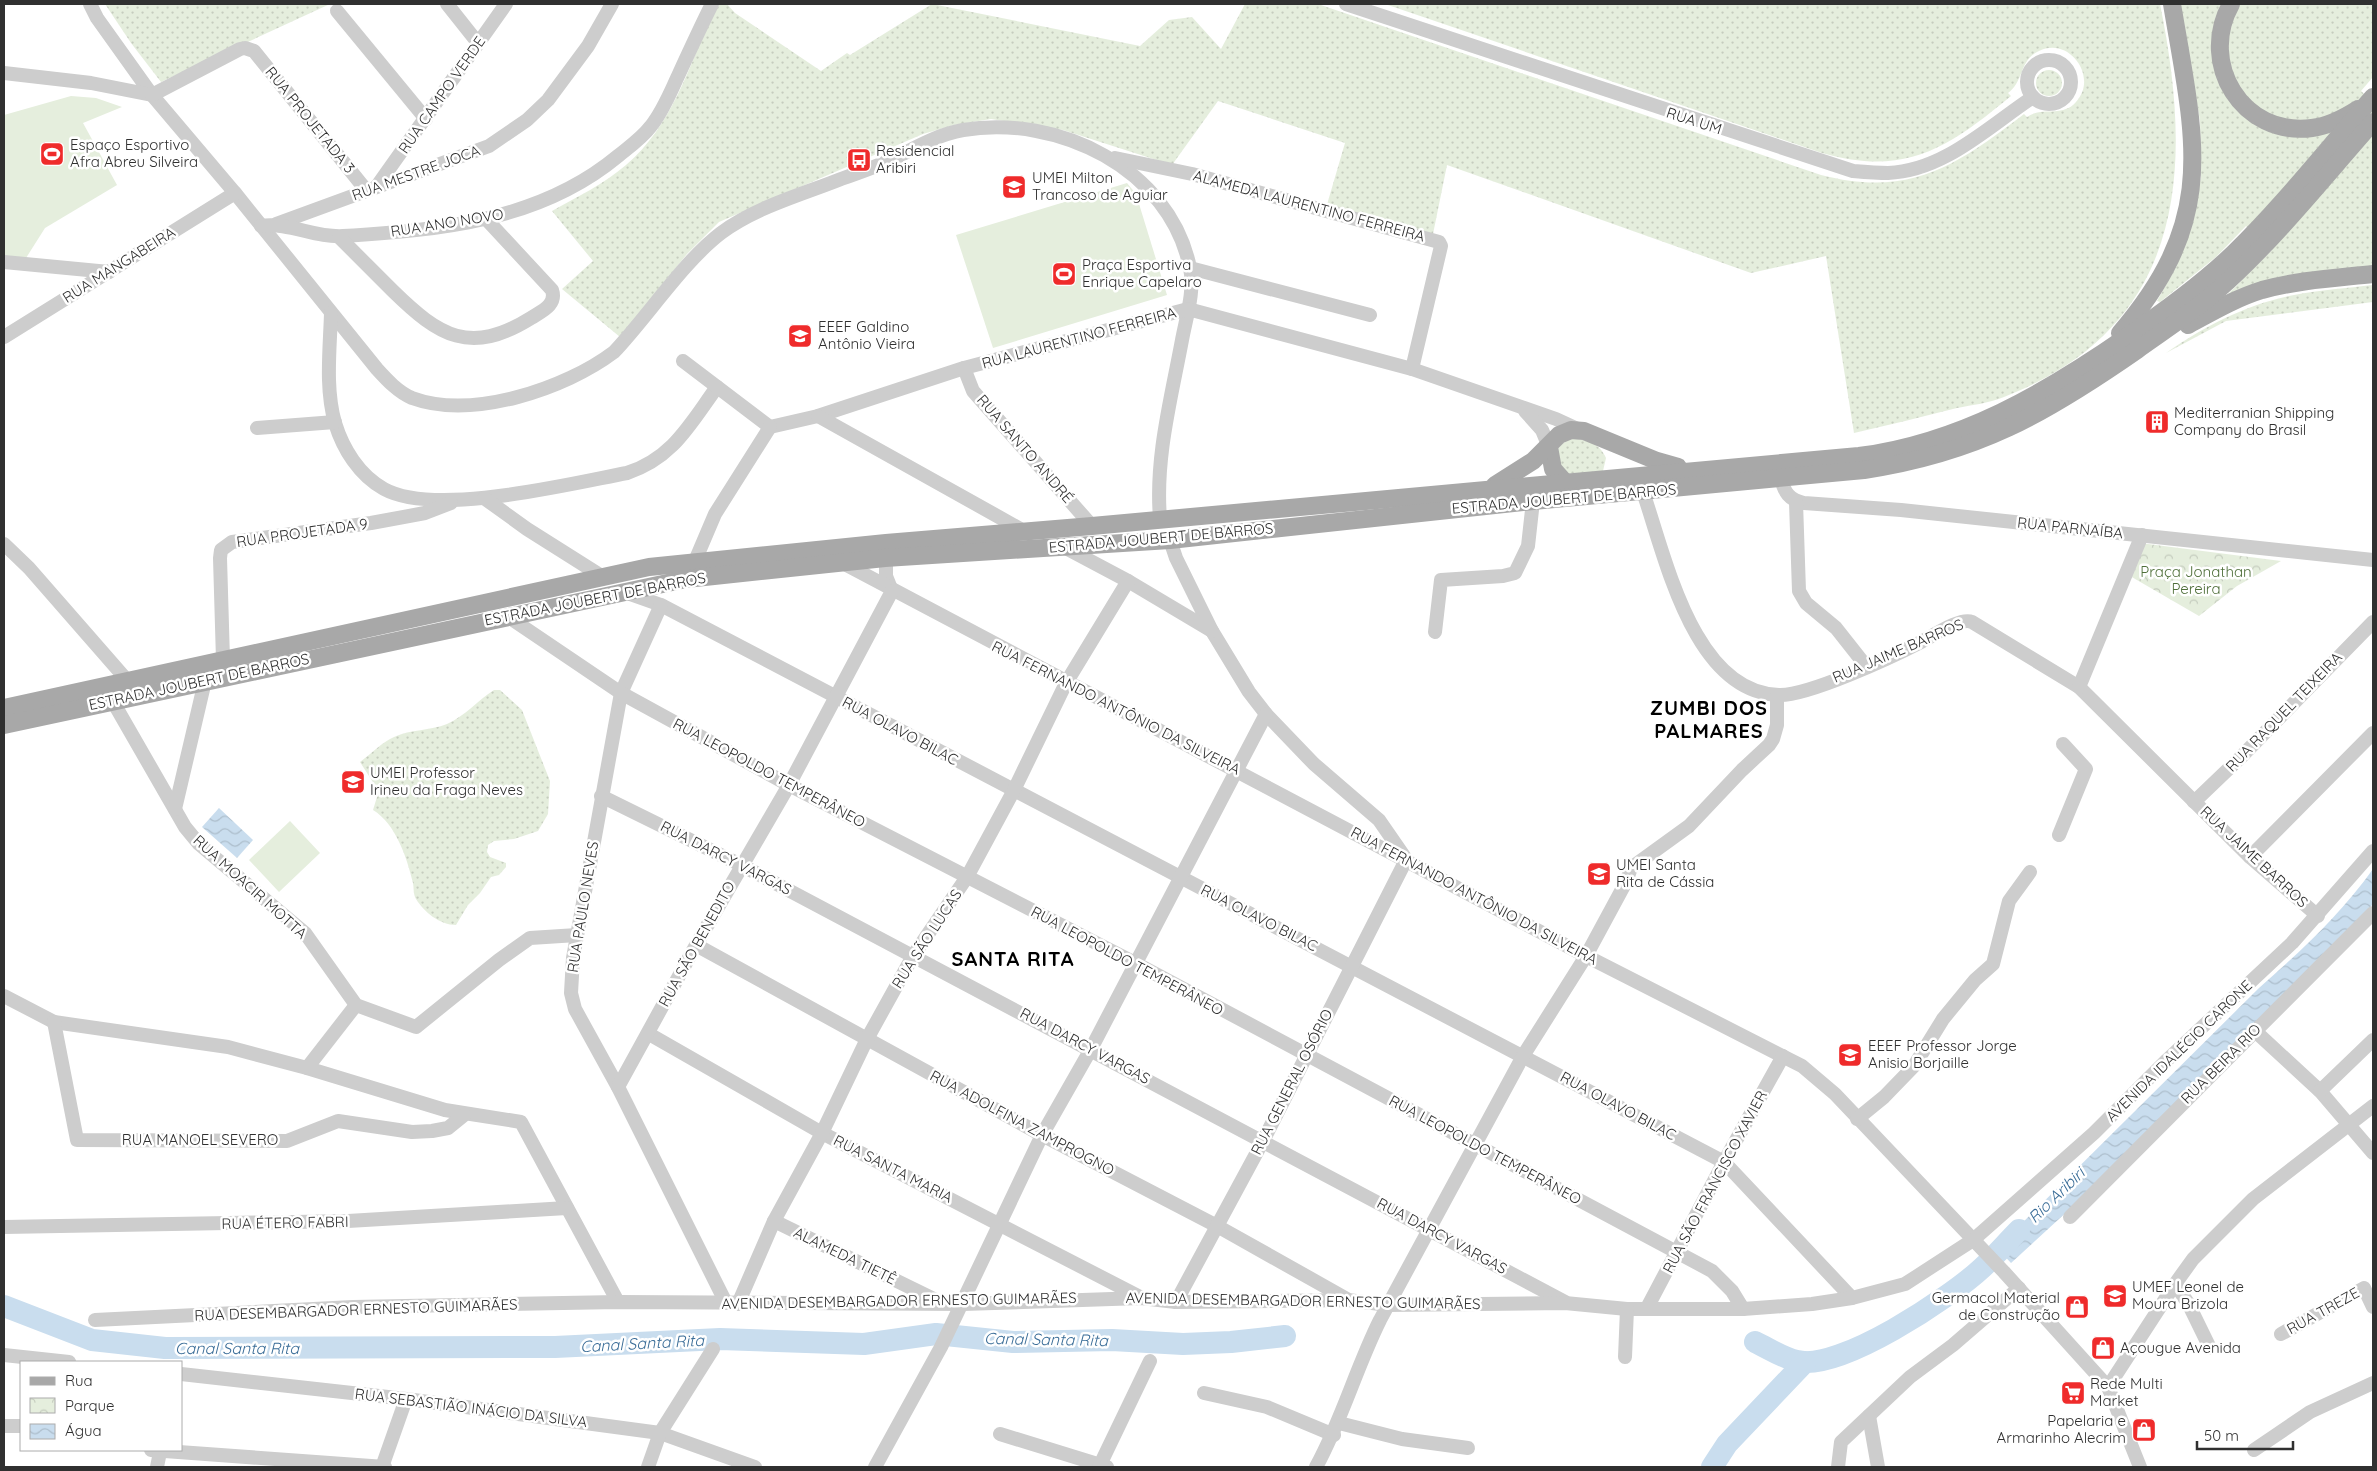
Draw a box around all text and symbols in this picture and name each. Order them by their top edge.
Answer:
street label: RUA CAMPO VERDE [394,32,489,157]
street label: RUA PROJETADA 3 [261,62,359,177]
street label: RUA UM [1664,103,1724,138]
place label: Espaço Esportivo Afra Abreu Silveira [70,135,198,171]
street label: RUA MESTRE JOCA [349,140,483,205]
sports icon: Espaço Esportivo Afra Abreu Silveira [39,141,65,167]
place label: Residencial Aribiri [876,141,954,177]
bus stop icon: Residencial Aribiri [846,147,872,173]
street label: ALAMEDA LAURENTINO FERREIRA [1191,165,1427,246]
place label: UMEI Milton Trancoso de Aguiar [1032,168,1168,204]
school or university icon: UMEI Milton Trancoso de Aguiar [1001,174,1027,200]
street label: RUA ANO NOVO [389,204,505,241]
street label: RUA MANGABEIRA [59,222,179,307]
place label: Praça Esportiva Enrique Capelaro [1082,255,1202,291]
sports icon: Praça Esportiva Enrique Capelaro [1051,261,1077,287]
street label: RUA LAURENTINO FERREIRA [980,302,1178,373]
place label: EEEF Galdino Antônio Vieira [818,317,915,353]
school or university icon: EEEF Galdino Antônio Vieira [787,323,813,349]
street label: RUA SANTO ANDRÉ [973,390,1078,507]
place label: Mediterranian Shipping Company do Brasil [2174,403,2334,439]
building icon: Mediterranian Shipping Company do Brasil [2144,409,2170,435]
street label: ESTRADA JOUBERT DE BARROS [1451,479,1677,518]
street label: RUA PARNAÍBA [2016,513,2124,543]
street label: RUA PROJETADA 9 [235,514,369,551]
street label: ESTRADA JOUBERT DE BARROS [1048,518,1274,557]
park label: Praça Jonathan Pereira [2140,562,2252,598]
street label: ESTRADA JOUBERT DE BARROS [483,568,707,629]
street label: RUA JAIME BARROS [1829,614,1966,687]
street label: RUA FERNANDO ANTÔNIO DA SILVEIRA [989,636,1244,779]
street label: RUA RAQUEL TEIXEIRA [2221,648,2346,776]
street label: ESTRADA JOUBERT DE BARROS [87,649,311,714]
street label: RUA OLAVO BILAC [839,692,962,769]
district label: ZUMBI DOS PALMARES [1650,695,1768,743]
street label: RUA LEOPOLDO TEMPERÂNEO [670,714,869,831]
place label: UMEI Professor Irineu da Fraga Neves [370,763,523,799]
school or university icon: UMEI Professor Irineu da Fraga Neves [340,769,366,795]
street label: RUA JAIME BARROS [2196,802,2312,911]
street label: RUA DARCY VARGAS [658,816,795,899]
street label: RUA FERNANDO ANTÔNIO DA SILVEIRA [1348,822,1601,969]
street label: RUA MOACIR MOTTA [190,831,311,943]
street label: RUA PAULO NEVES [563,840,602,974]
place label: UMEI Santa Rita de Cássia [1616,855,1714,891]
school or university icon: UMEI Santa Rita de Cássia [1586,861,1612,887]
street label: RUA SÃO BENEDITO [654,878,739,1010]
street label: RUA OLAVO BILAC [1198,880,1321,955]
street label: RUA SÃO LUCAS [887,886,966,992]
street label: RUA LEOPOLDO TEMPERÂNEO [1028,902,1227,1019]
district label: SANTA RITA [952,946,1074,971]
street label: AVENIDA IDALÉCIO CARONE [2102,976,2256,1126]
street label: RUA DARCY VARGAS [1017,1003,1154,1088]
street label: RUA GENERAL OSÓRIO [1246,1006,1337,1158]
street label: RUA BEIRA RIO [2177,1020,2265,1108]
place label: EEEF Professor Jorge Anisio Borjaille [1868,1036,2017,1072]
school or university icon: EEEF Professor Jorge Anisio Borjaille [1837,1042,1863,1068]
street label: RUA ADOLFINA ZAMPROGNO [927,1066,1118,1179]
street label: RUA OLAVO BILAC [1557,1067,1680,1144]
street label: RUA SÃO FRANCISCO XAVIER [1658,1087,1771,1276]
street label: RUA LEOPOLDO TEMPERÂNEO [1386,1091,1585,1208]
street label: RUA MANOEL SEVERO [122,1130,278,1149]
street label: RUA SANTA MARIA [831,1130,956,1207]
water label: Rio Aribiri [2024,1162,2090,1227]
street label: RUA DARCY VARGAS [1374,1193,1511,1278]
street label: RUA ÉTERO FABRI [221,1212,349,1233]
street label: ALAMEDA TIETÊ [791,1223,900,1289]
place label: UMEF Leonel de Moura Brizola [2132,1277,2244,1313]
school or university icon: UMEF Leonel de Moura Brizola [2102,1283,2128,1309]
street label: RUA TREZE [2283,1283,2362,1338]
street label: AVENIDA DESEMBARGADOR ERNESTO GUIMARÃES [721,1288,1077,1313]
street label: AVENIDA DESEMBARGADOR ERNESTO GUIMARÃES [1125,1288,1481,1313]
place label: Germacol Material de Construção [1932,1288,2060,1324]
street label: RUA DESEMBARGADOR ERNESTO GUIMARÃES [194,1294,518,1325]
shop icon: Germacol Material de Construção [2064,1294,2090,1320]
water label: Canal Santa Rita [984,1328,1109,1350]
water label: Canal Santa Rita [580,1330,706,1356]
shop icon: Açougue Avenida [2090,1335,2116,1361]
water label: Canal Santa Rita [175,1338,300,1358]
place label: Açougue Avenida [2120,1338,2241,1357]
legend [20,1361,182,1451]
text: Rua [65,1371,93,1390]
place label: Rede Multi Market [2090,1374,2163,1410]
supermarket icon: Rede Multi Market [2060,1380,2086,1406]
street label: RUA SEBASTIÃO INÁCIO DA SILVA [354,1384,589,1431]
text: Parque [65,1396,115,1415]
place label: Papelaria e Armarinho Alecrim [1997,1411,2126,1447]
shop icon: Papelaria e Armarinho Alecrim [2131,1417,2157,1443]
scale bar [2197,1418,2293,1450]
text: Água [65,1421,102,1440]
text: 50 m [2204,1426,2239,1445]

